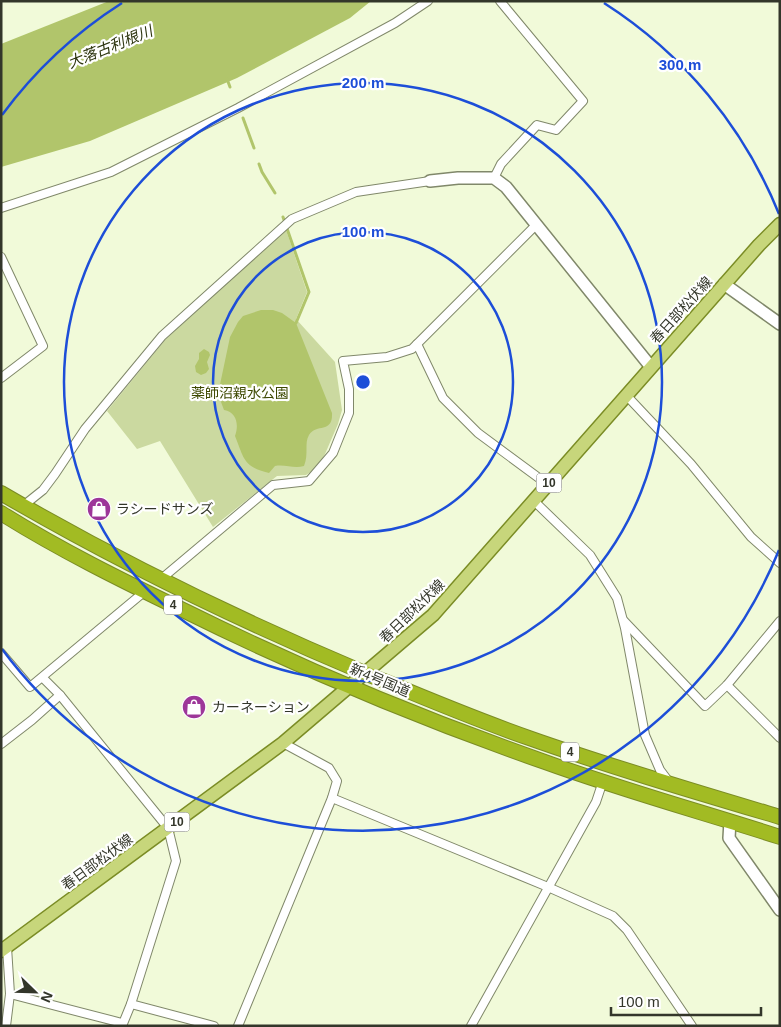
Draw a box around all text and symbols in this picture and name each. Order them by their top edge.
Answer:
water label: 大落古利根川 [65,21,157,71]
text: 300 m [659,56,701,73]
text: 200 m [342,74,384,91]
text: 100 m [342,223,384,240]
street label: 春日部松伏線 [647,273,715,347]
centre of rings [354,373,372,391]
park label: 薬師沼親水公園 [191,385,289,401]
road number: 10 [536,473,562,492]
shop icon: ラシードサンズ [86,496,112,522]
place label: ラシードサンズ [116,501,213,517]
street label: 春日部松伏線 [376,576,448,646]
road number: 4 [164,596,182,614]
street label: 新4号国道 [348,660,412,700]
shop icon: カーネーション [181,694,207,720]
place label: カーネーション [212,699,310,715]
road number: 4 [561,742,579,762]
road number: 10 [164,812,190,832]
street label: 春日部松伏線 [58,831,136,893]
north arrow [10,967,60,1017]
scale bar [611,984,761,1016]
text: N [38,989,56,1005]
text: 100 m [618,993,660,1010]

